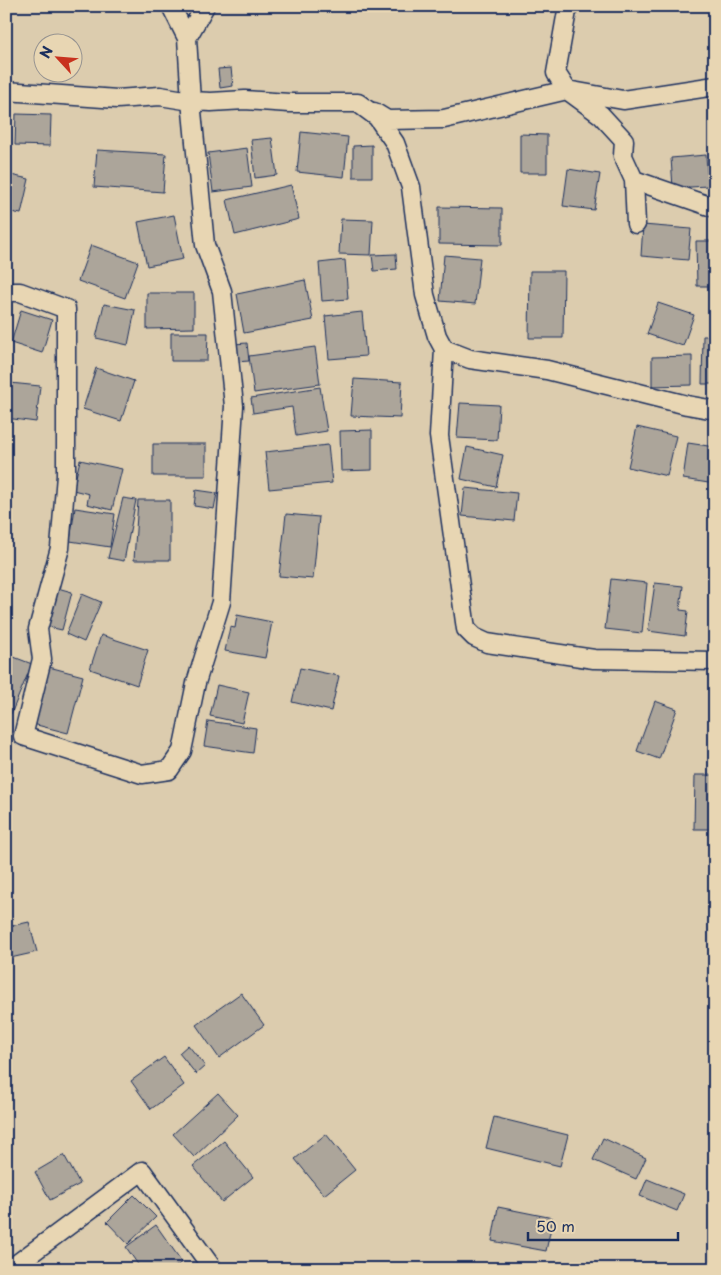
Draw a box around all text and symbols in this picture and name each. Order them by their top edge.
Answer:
north arrow [32,32,82,82]
text: N [34,42,58,62]
scale bar [528,1210,678,1242]
text: 50 m [536,1214,575,1237]

